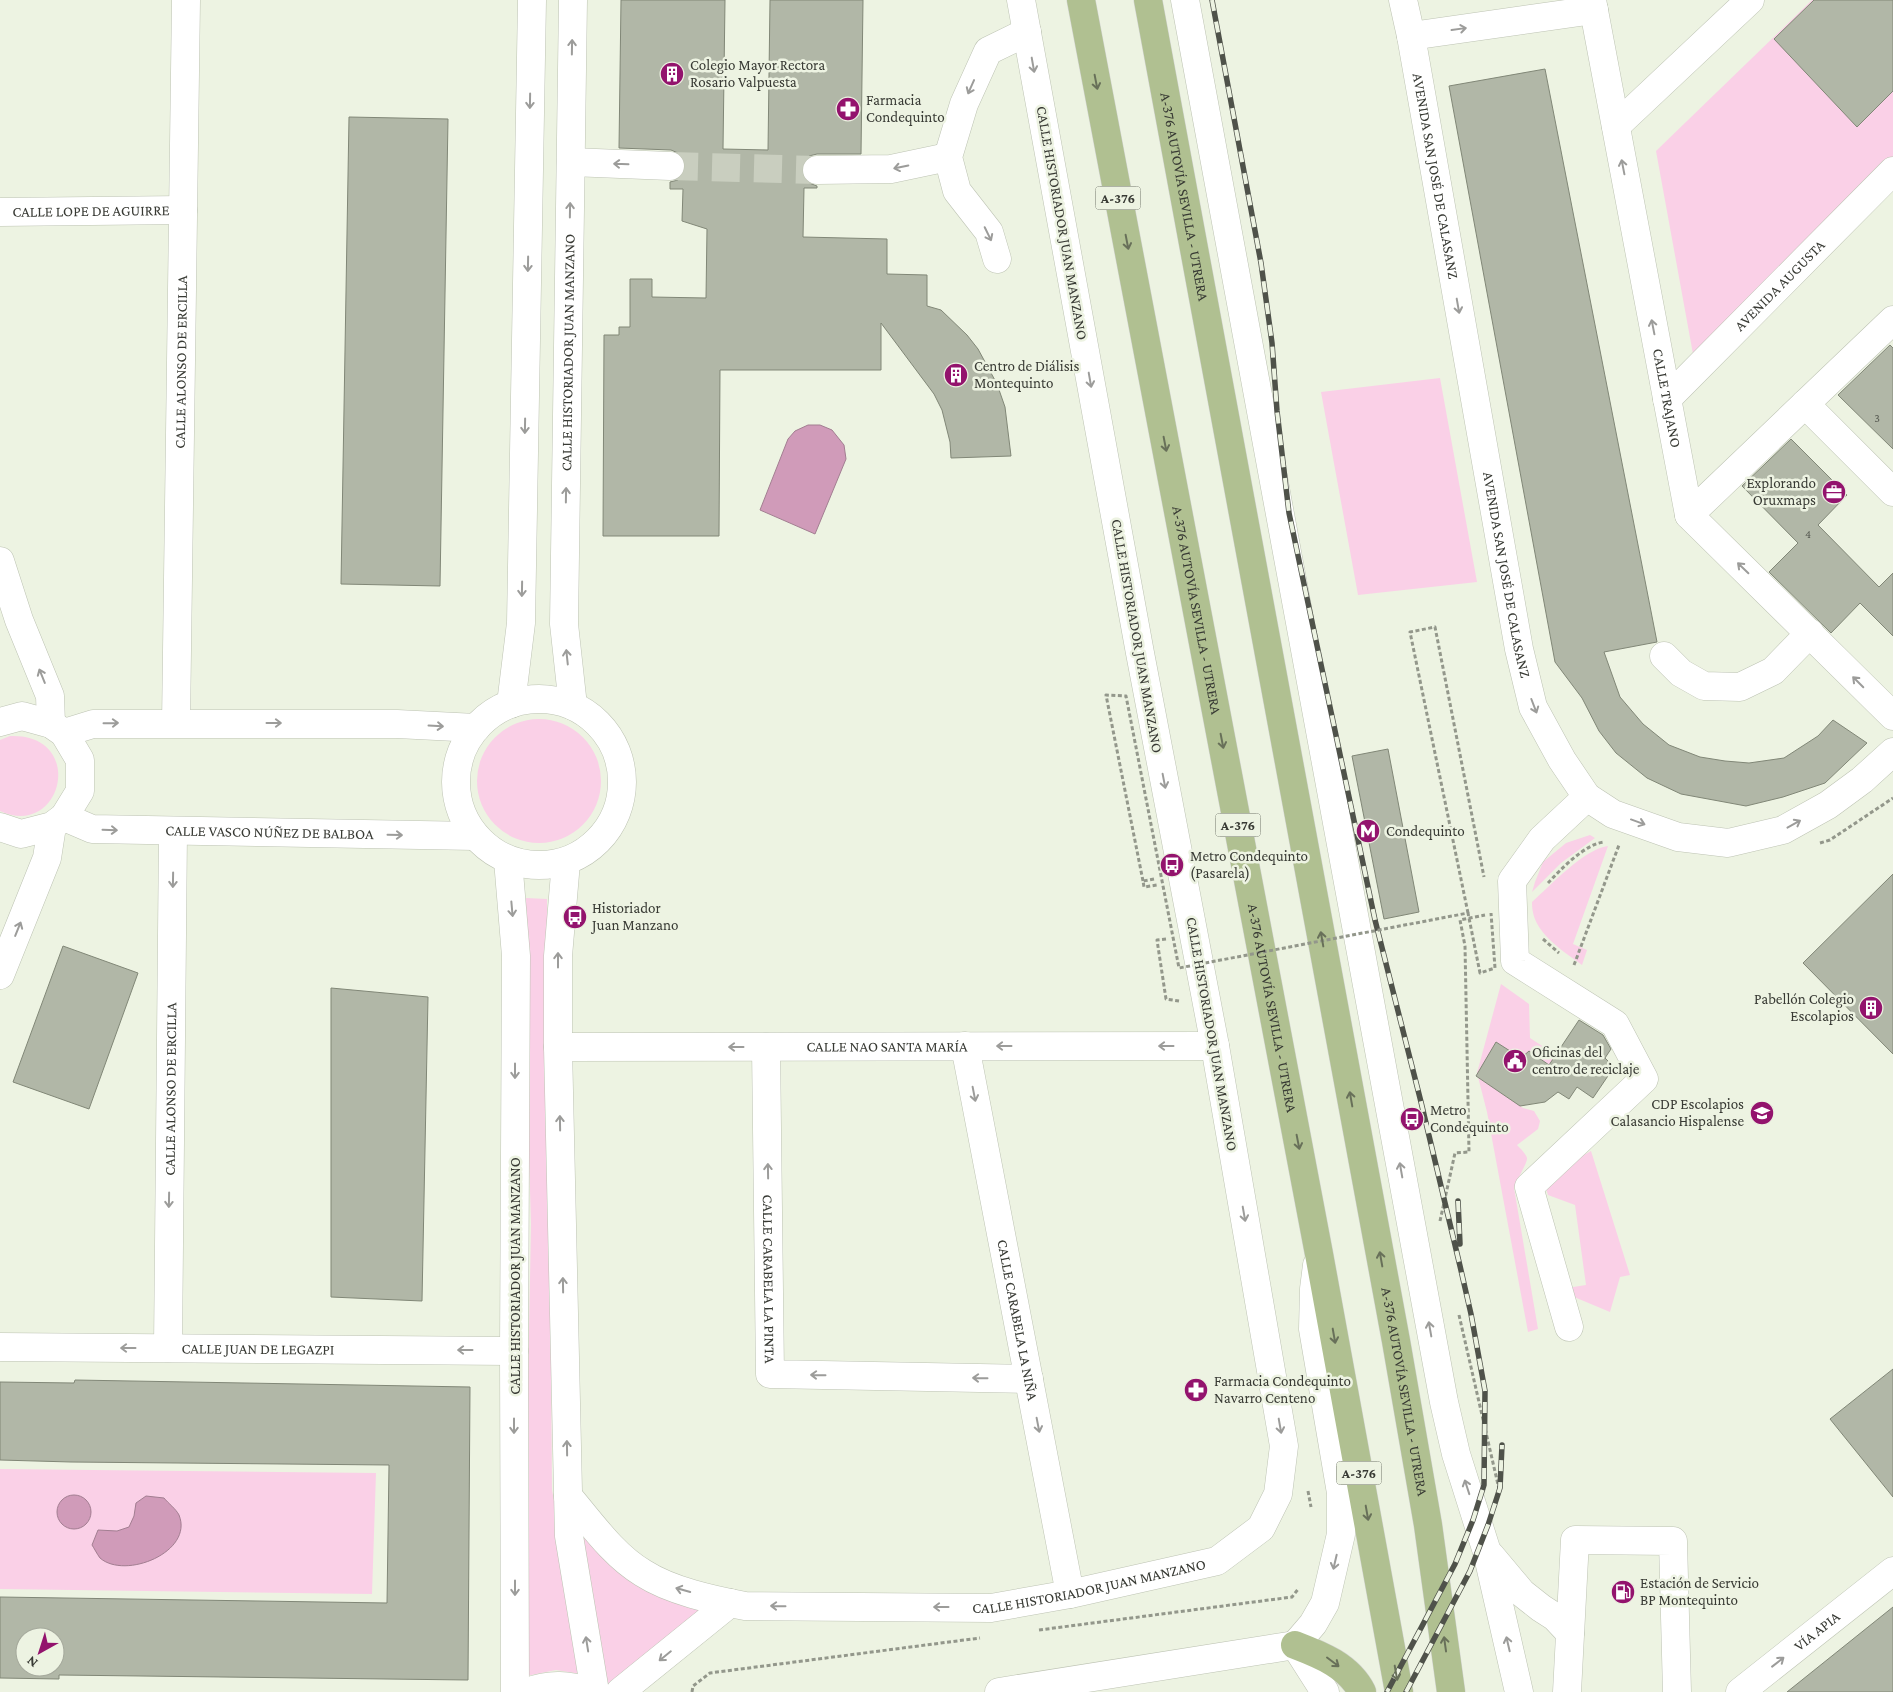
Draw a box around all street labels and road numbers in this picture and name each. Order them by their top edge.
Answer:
street label: AVENIDA SAN JOSÉ DE CALASANZ [1410,72,1462,280]
street label: A-376 AUTOVÍA SEVILLA - UTRERA [1157,91,1212,303]
street label: CALLE HISTORIADOR JUAN MANZANO [1033,105,1090,341]
road number: A-376 [1096,187,1140,210]
street label: CALLE LOPE DE AGUIRRE [12,202,170,220]
street label: CALLE HISTORIADOR JUAN MANZANO [558,234,578,471]
street label: AVENIDA AUGUSTA [1731,236,1828,334]
street label: CALLE ALONSO DE ERCILLA [172,275,190,449]
street label: CALLE TRAJANO [1650,347,1684,449]
street label: AVENIDA SAN JOSÉ DE CALASANZ [1480,471,1534,679]
street label: A-376 AUTOVÍA SEVILLA - UTRERA [1169,505,1224,716]
street label: CALLE HISTORIADOR JUAN MANZANO [1108,518,1165,754]
road number: A-376 [1216,814,1260,836]
street label: CALLE VASCO NÚÑEZ DE BALBOA [165,822,374,842]
street label: A-376 AUTOVÍA SEVILLA - UTRERA [1245,902,1300,1114]
street label: CALLE HISTORIADOR JUAN MANZANO [1183,916,1240,1152]
street label: CALLE ALONSO DE ERCILLA [162,1002,179,1176]
street label: CALLE NAO SANTA MARÍA [806,1038,968,1055]
street label: CALLE HISTORIADOR JUAN MANZANO [507,1157,524,1395]
street label: CALLE CARABELA LA PINTA [760,1194,778,1364]
street label: CALLE CARABELA LA NIÑA [994,1238,1041,1402]
street label: A-376 AUTOVÍA SEVILLA - UTRERA [1378,1286,1431,1498]
street label: CALLE JUAN DE LEGAZPI [182,1340,334,1358]
road number: A-376 [1336,1462,1382,1485]
street label: CALLE HISTORIADOR JUAN MANZANO [972,1556,1207,1616]
street label: VÍA APIA [1791,1608,1843,1654]

